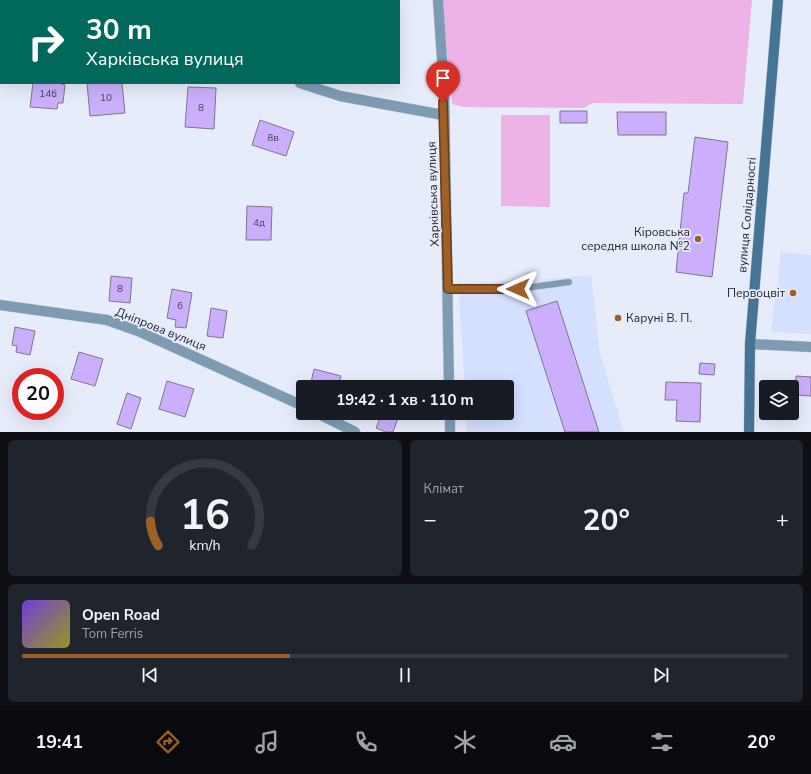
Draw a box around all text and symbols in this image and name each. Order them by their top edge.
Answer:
text: 30 m [86,11,152,49]
icon: right [20,16,72,68]
text: Харківська вулиця [86,47,244,71]
pin [426,61,460,102]
icon: arrive [432,67,454,89]
house number: 14б [39,87,57,101]
house number: 10 [100,91,112,105]
house number: 8 [198,101,204,115]
house number: 8в [267,131,279,145]
street label: Харківська вулиця [423,141,443,247]
street label: вулиця Солідарності [734,156,760,273]
house number: 4д [253,216,265,230]
place label: Кіровська середня школа №2 [581,224,690,254]
marker: Кіровська середня школа №2 [693,234,703,244]
position arrow [497,268,539,310]
house number: 8 [117,282,123,296]
place label: Первоцвіт [727,285,786,301]
marker: Первоцвіт [788,288,798,298]
house number: 6 [177,299,183,313]
street label: Дніпрова вулиця [113,304,209,354]
place label: Каруні В. П. [626,310,692,326]
marker: Каруні В. П. [613,313,623,323]
speed limit sign: 20 [12,368,64,420]
map controls [759,380,799,420]
button: layers [759,380,799,420]
text: 19:42 · 1 хв · 110 m [336,390,474,410]
text: Клімат [424,480,464,498]
text: 16 [180,487,230,544]
text: 20° [583,500,630,541]
text: − [424,505,437,535]
text: + [776,505,789,535]
text: km/h [189,536,220,555]
text: Open Road [82,605,160,625]
text: Tom Ferris [82,625,143,643]
icon: previous [139,664,161,686]
icon: pause [394,664,416,686]
icon: next [650,664,672,686]
icon: directions [154,728,182,756]
icon: music [253,728,281,756]
icon: phone [352,728,380,756]
icon: climate [451,728,479,756]
icon: car [549,728,577,756]
icon: filters [648,728,676,756]
text: 19:41 [35,730,83,754]
text: 20° [747,730,776,754]

